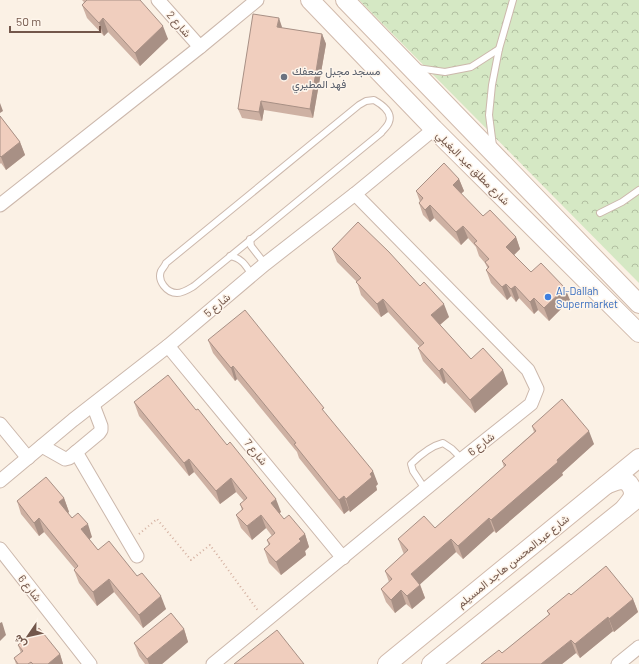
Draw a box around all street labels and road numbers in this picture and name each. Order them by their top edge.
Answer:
street label: شارع 2 [163,8,194,41]
street label: شارع مطلق عيد البغيلي [431,128,513,210]
street label: شارع 5 [201,290,234,321]
street label: شارع 6 [465,429,498,460]
street label: شارع 7 [240,436,271,469]
street label: شارع عبدالمحسن هاجد المسيلم [454,511,573,611]
street label: شارع 6 [14,572,45,605]

